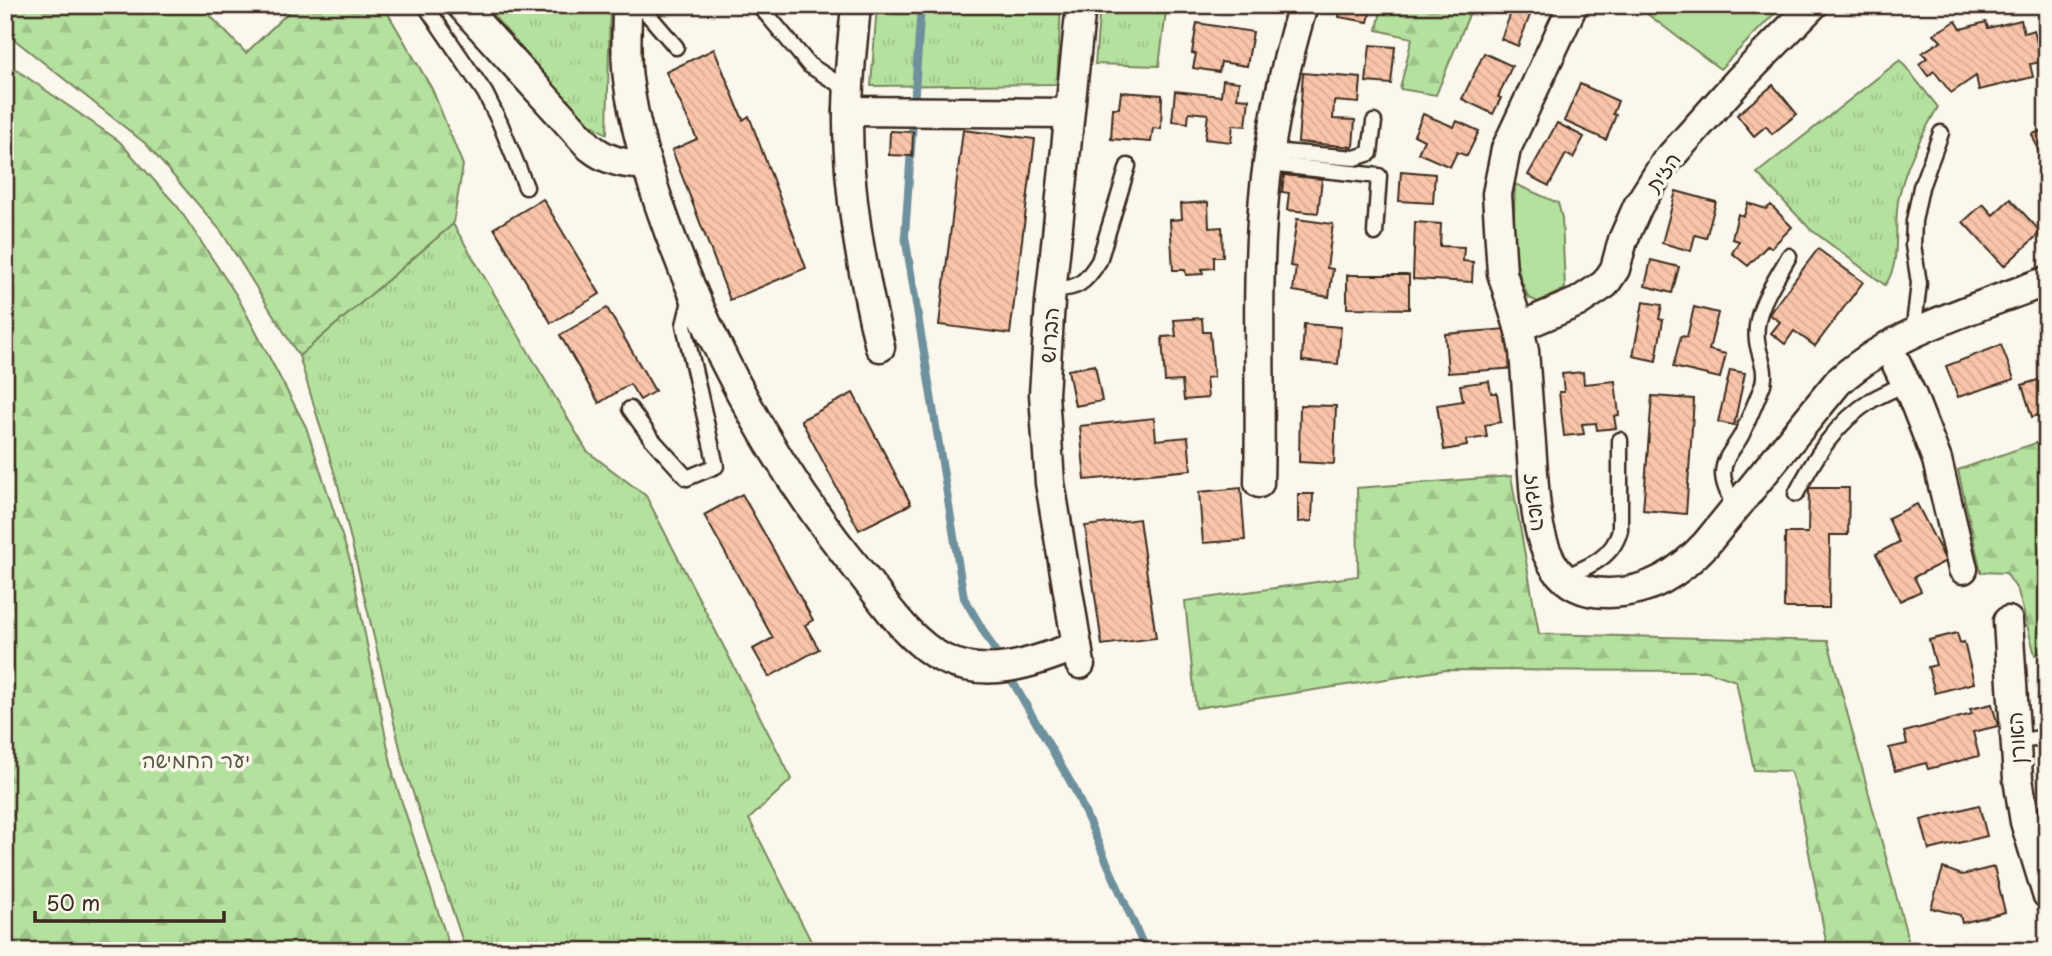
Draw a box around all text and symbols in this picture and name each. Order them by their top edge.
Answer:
street label: הזית [1636,144,1687,198]
street label: הברוש [1030,306,1066,364]
street label: האגוז [1518,471,1556,533]
street label: האורן [1997,711,2033,765]
park label: יער החמישה [142,743,250,775]
scale bar [35,879,224,923]
text: 50 m [46,886,100,918]

